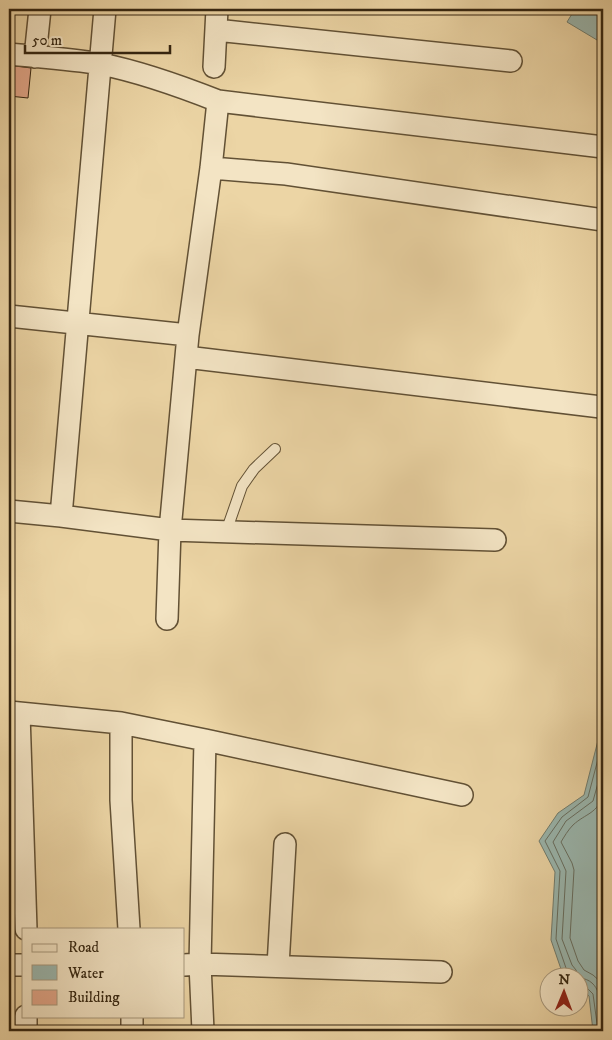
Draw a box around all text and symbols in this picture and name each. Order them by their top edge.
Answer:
scale bar [25,22,170,54]
text: 50 m [32,31,62,50]
legend [22,928,185,1018]
text: Road [68,938,100,957]
text: Water [67,964,104,983]
north arrow [540,968,590,1018]
text: N [558,971,571,989]
text: Building [68,988,120,1007]

